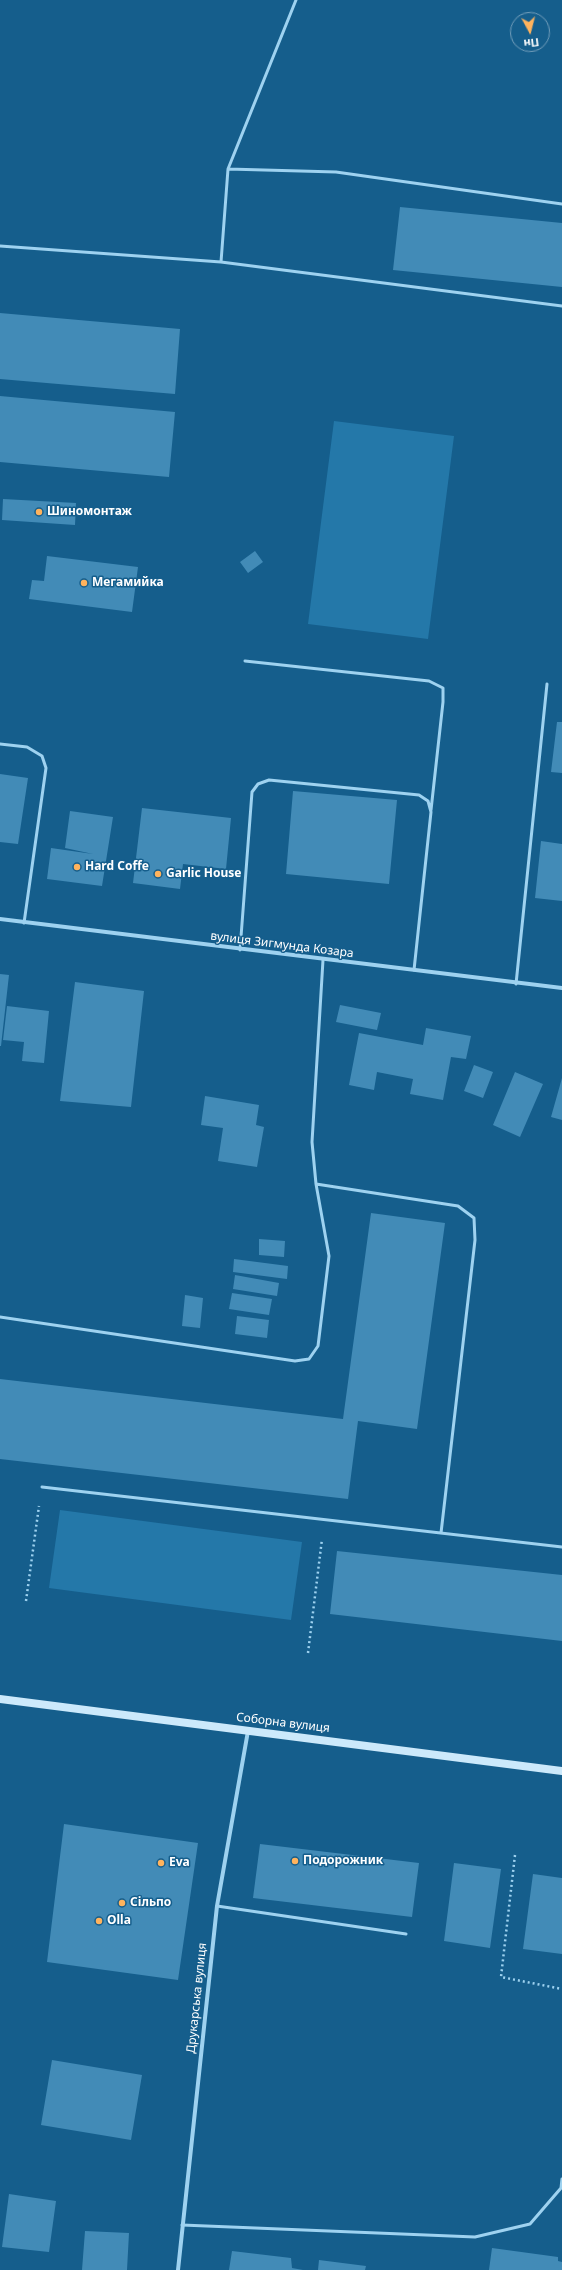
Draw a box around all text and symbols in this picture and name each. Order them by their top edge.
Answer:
north arrow [510,12,550,52]
text: Пн [523,35,540,52]
place label: Шиномонтаж [47,505,132,519]
marker: Шиномонтаж [34,507,44,517]
place label: Мегамийка [92,576,164,590]
marker: Мегамийка [79,578,89,588]
place label: Hard Coffe [85,860,149,874]
marker: Hard Coffe [72,862,82,872]
place label: Garlic House [166,867,241,881]
marker: Garlic House [153,869,163,879]
street label: вулиця Зигмунда Козара [209,929,355,961]
street label: Соборна вулиця [235,1710,331,1736]
place label: Подорожник [303,1854,383,1868]
place label: Eva [169,1856,190,1870]
marker: Подорожник [290,1856,300,1866]
marker: Eva [156,1858,166,1868]
place label: Сільпо [130,1896,171,1910]
marker: Сільпо [117,1898,127,1908]
place label: Olla [107,1914,131,1928]
marker: Olla [94,1916,104,1926]
street label: Друкарська вулиця [184,1942,210,2054]

